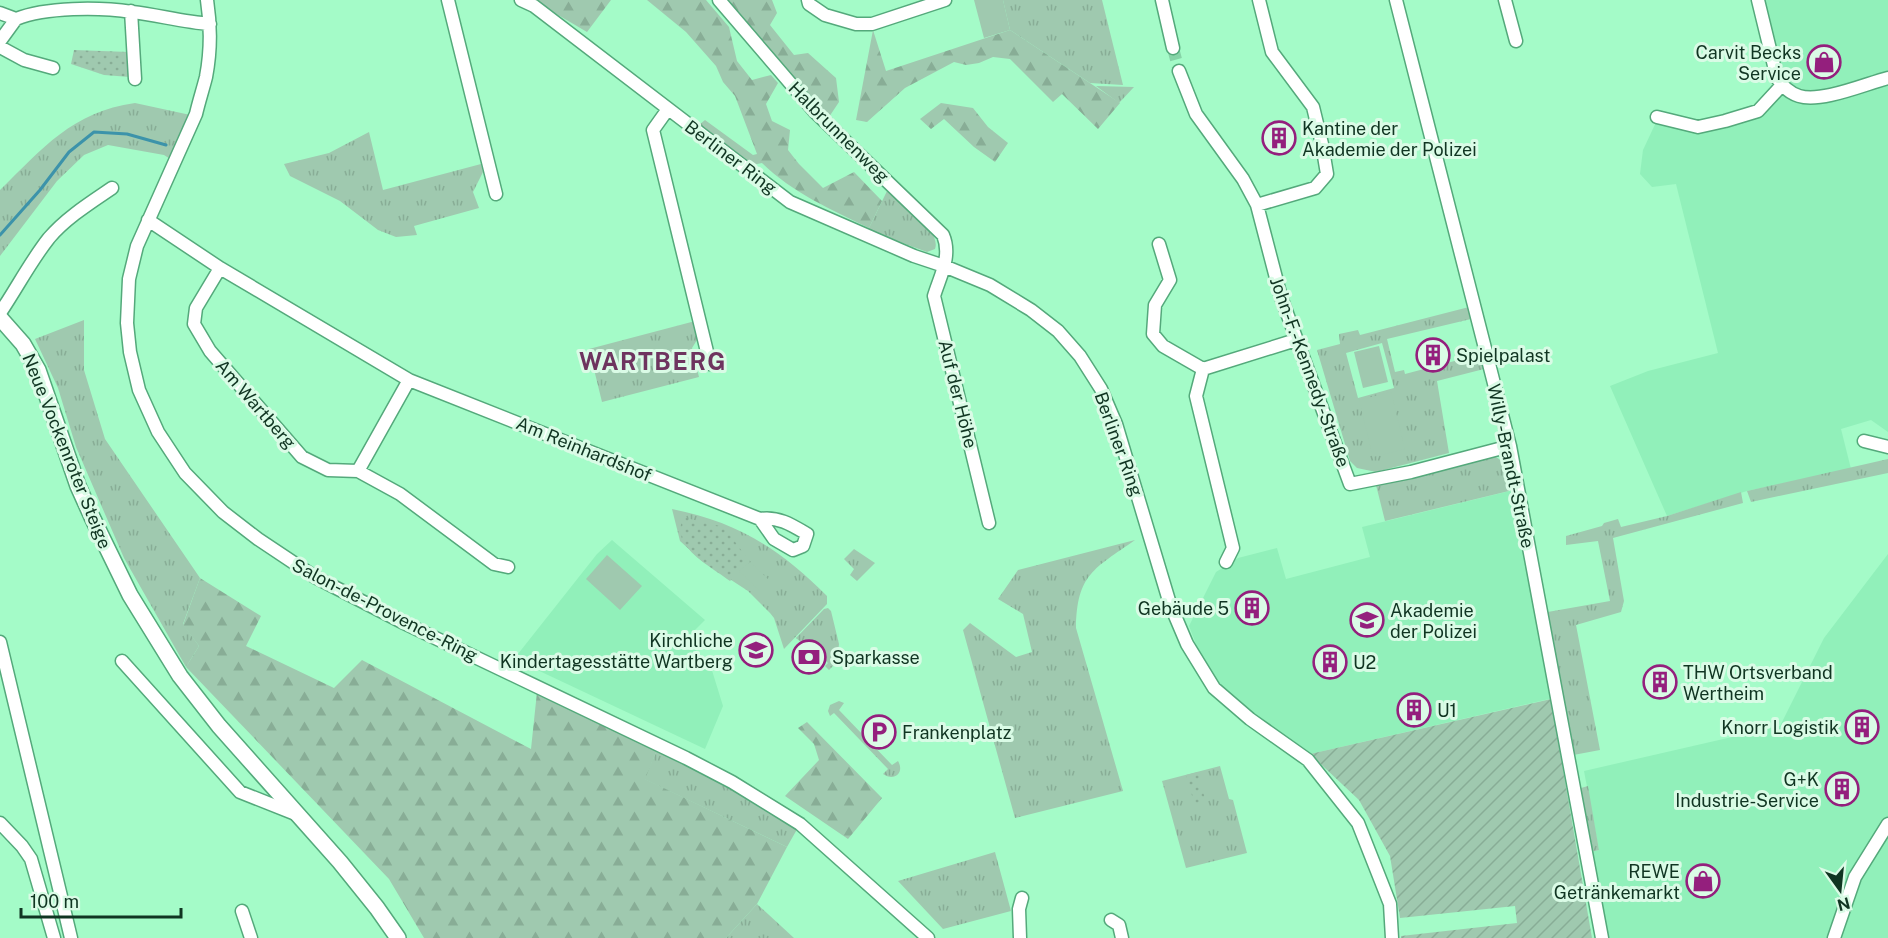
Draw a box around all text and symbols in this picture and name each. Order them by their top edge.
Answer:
place label: Carvit Becks Service [1696,42,1801,84]
shop icon: Carvit Becks Service [1806,44,1842,80]
street label: Halbrunnenweg [784,77,894,187]
street label: Berliner Ring [681,116,781,198]
place label: Kantine der Akademie der Polizei [1302,118,1477,160]
building icon: Kantine der Akademie der Polizei [1261,120,1297,156]
street label: John-F.-Kennedy-Straße [1266,274,1354,470]
building icon: Spielpalast [1415,337,1451,373]
street label: Auf der Höhe [934,338,982,450]
place label: Spielpalast [1456,345,1550,366]
district label: WARTBERG [579,347,727,375]
street label: Neue Vockenroter Steige [18,350,116,552]
street label: Am Wartberg [212,355,300,453]
street label: Willy-Brandt-Straße [1483,382,1539,550]
street label: Berliner Ring [1090,389,1148,499]
street label: Am Reinhardshof [513,412,655,486]
street label: Salon-de-Provence-Ring [289,554,481,666]
building icon: Gebäude 5 [1234,590,1270,626]
place label: Gebäude 5 [1138,598,1229,619]
place label: Akademie der Polizei [1390,600,1477,642]
school or university icon: Akademie der Polizei [1349,602,1385,638]
place label: Kirchliche Kindertagesstätte Wartberg [500,630,733,672]
school or university icon: Kirchliche Kindertagesstätte Wartberg [738,632,774,668]
bank icon: Sparkasse [791,639,827,675]
building icon: U2 [1312,644,1348,680]
place label: Sparkasse [832,647,920,668]
place label: U2 [1353,652,1376,673]
place label: THW Ortsverband Wertheim [1683,662,1833,704]
building icon: THW Ortsverband Wertheim [1642,664,1678,700]
building icon: U1 [1396,692,1432,728]
place label: U1 [1437,700,1457,721]
building icon: Knorr Logistik [1844,709,1880,745]
parking icon: Frankenplatz [861,714,897,750]
place label: Knorr Logistik [1721,717,1839,738]
place label: Frankenplatz [902,722,1011,743]
place label: G+K Industrie-Service [1675,769,1819,811]
building icon: G+K Industrie-Service [1824,771,1860,807]
north arrow [1810,860,1870,920]
place label: REWE Getränkemarkt [1554,861,1680,903]
shop icon: REWE Getränkemarkt [1685,863,1721,899]
scale bar [21,881,182,919]
text: 100 m [30,891,79,912]
text: N [1835,893,1852,915]

